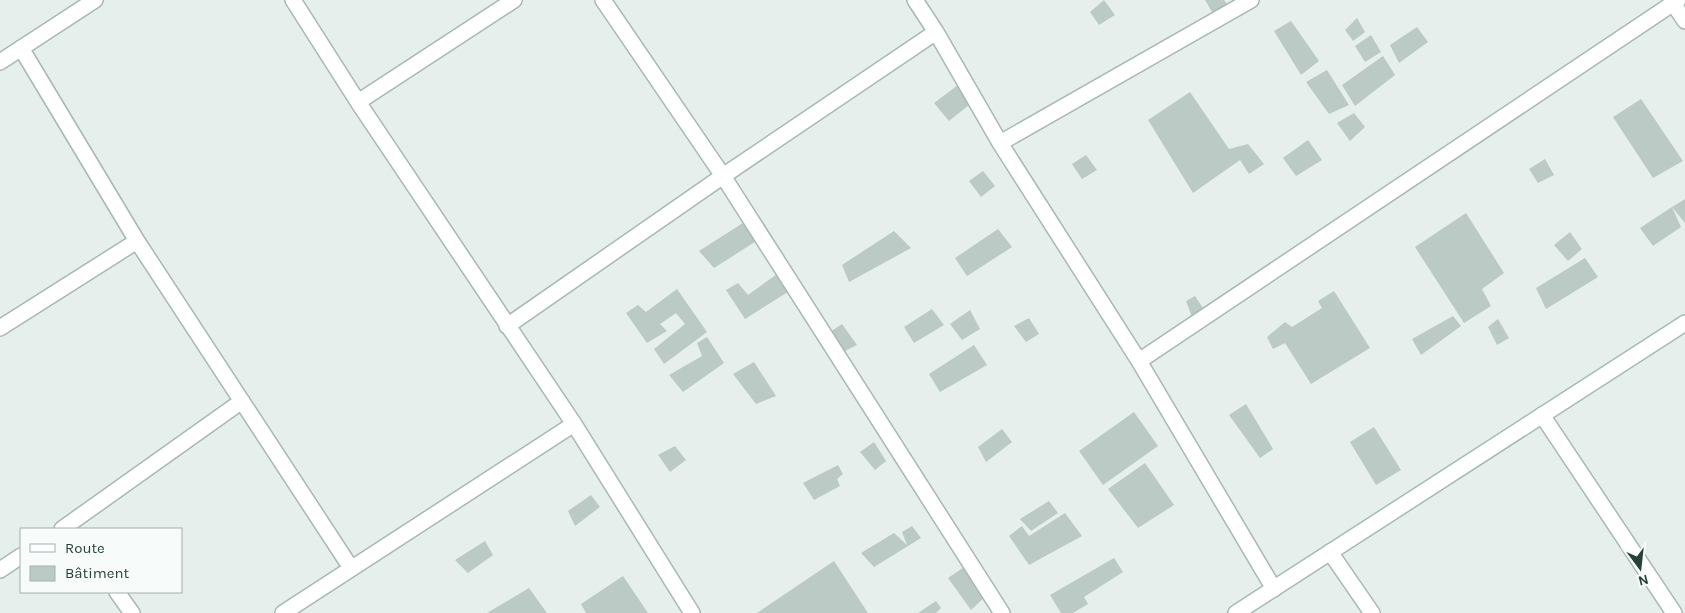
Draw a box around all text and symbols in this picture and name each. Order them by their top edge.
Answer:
legend [20,528,182,593]
text: Route [65,539,105,557]
north arrow [1615,543,1665,593]
text: Bâtiment [65,564,129,582]
text: N [1636,571,1650,590]

